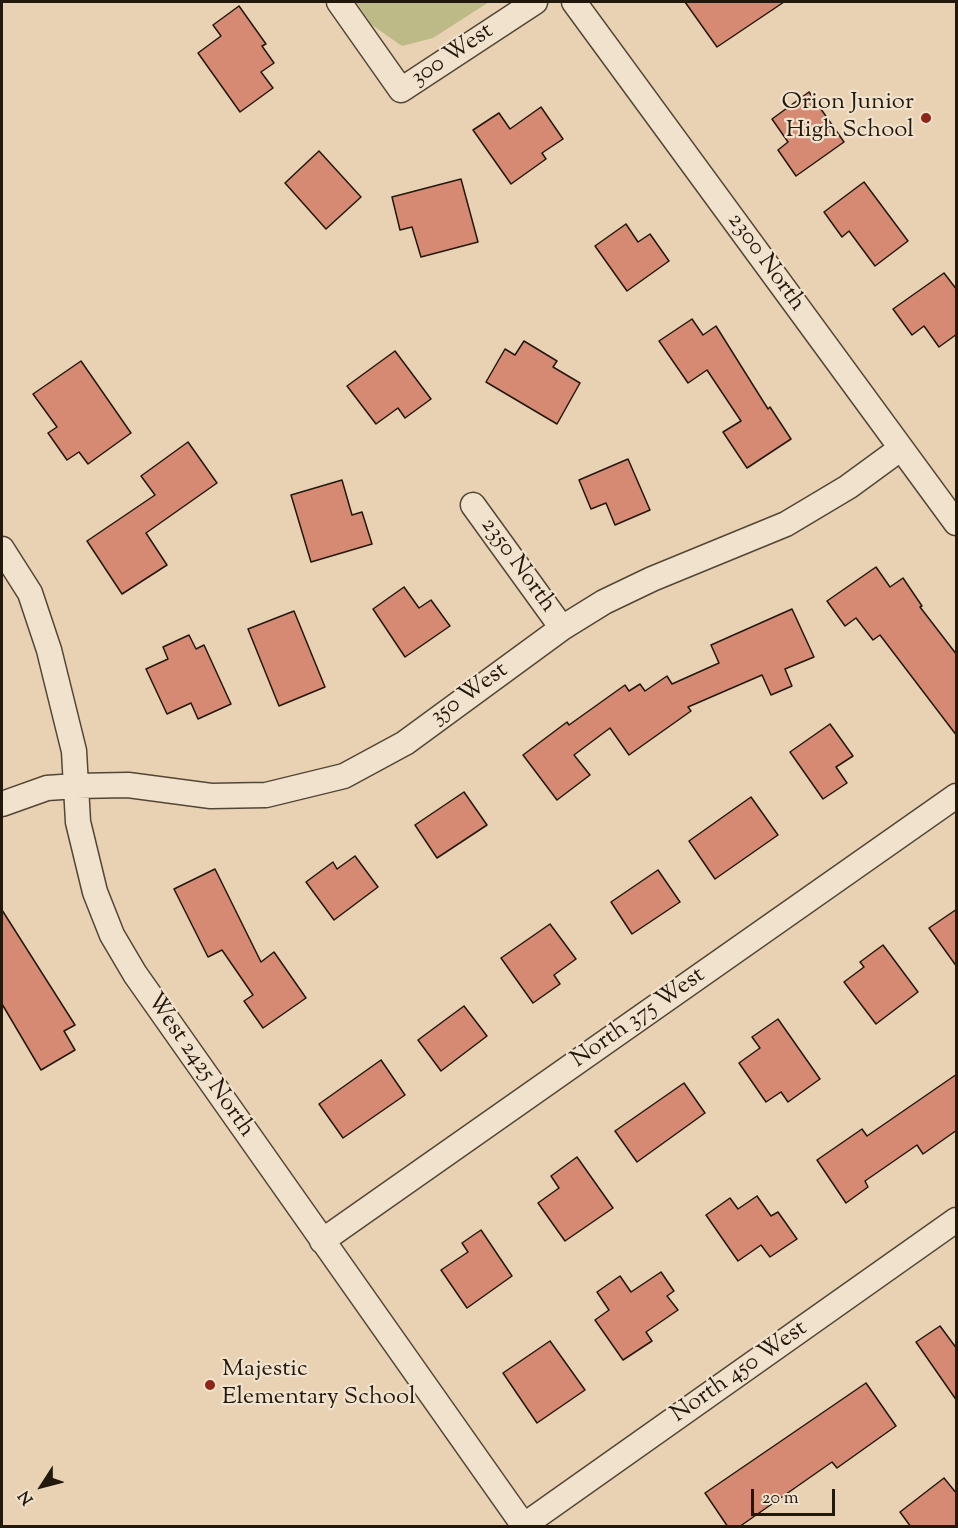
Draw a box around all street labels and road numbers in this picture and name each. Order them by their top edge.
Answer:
street label: 300 West [406,18,500,94]
street label: 2300 North [720,208,810,318]
street label: 2350 North [473,513,561,619]
street label: 350 West [426,657,514,733]
street label: North 375 West [567,962,711,1076]
street label: West 2425 North [139,988,259,1144]
street label: North 450 West [666,1315,814,1431]

